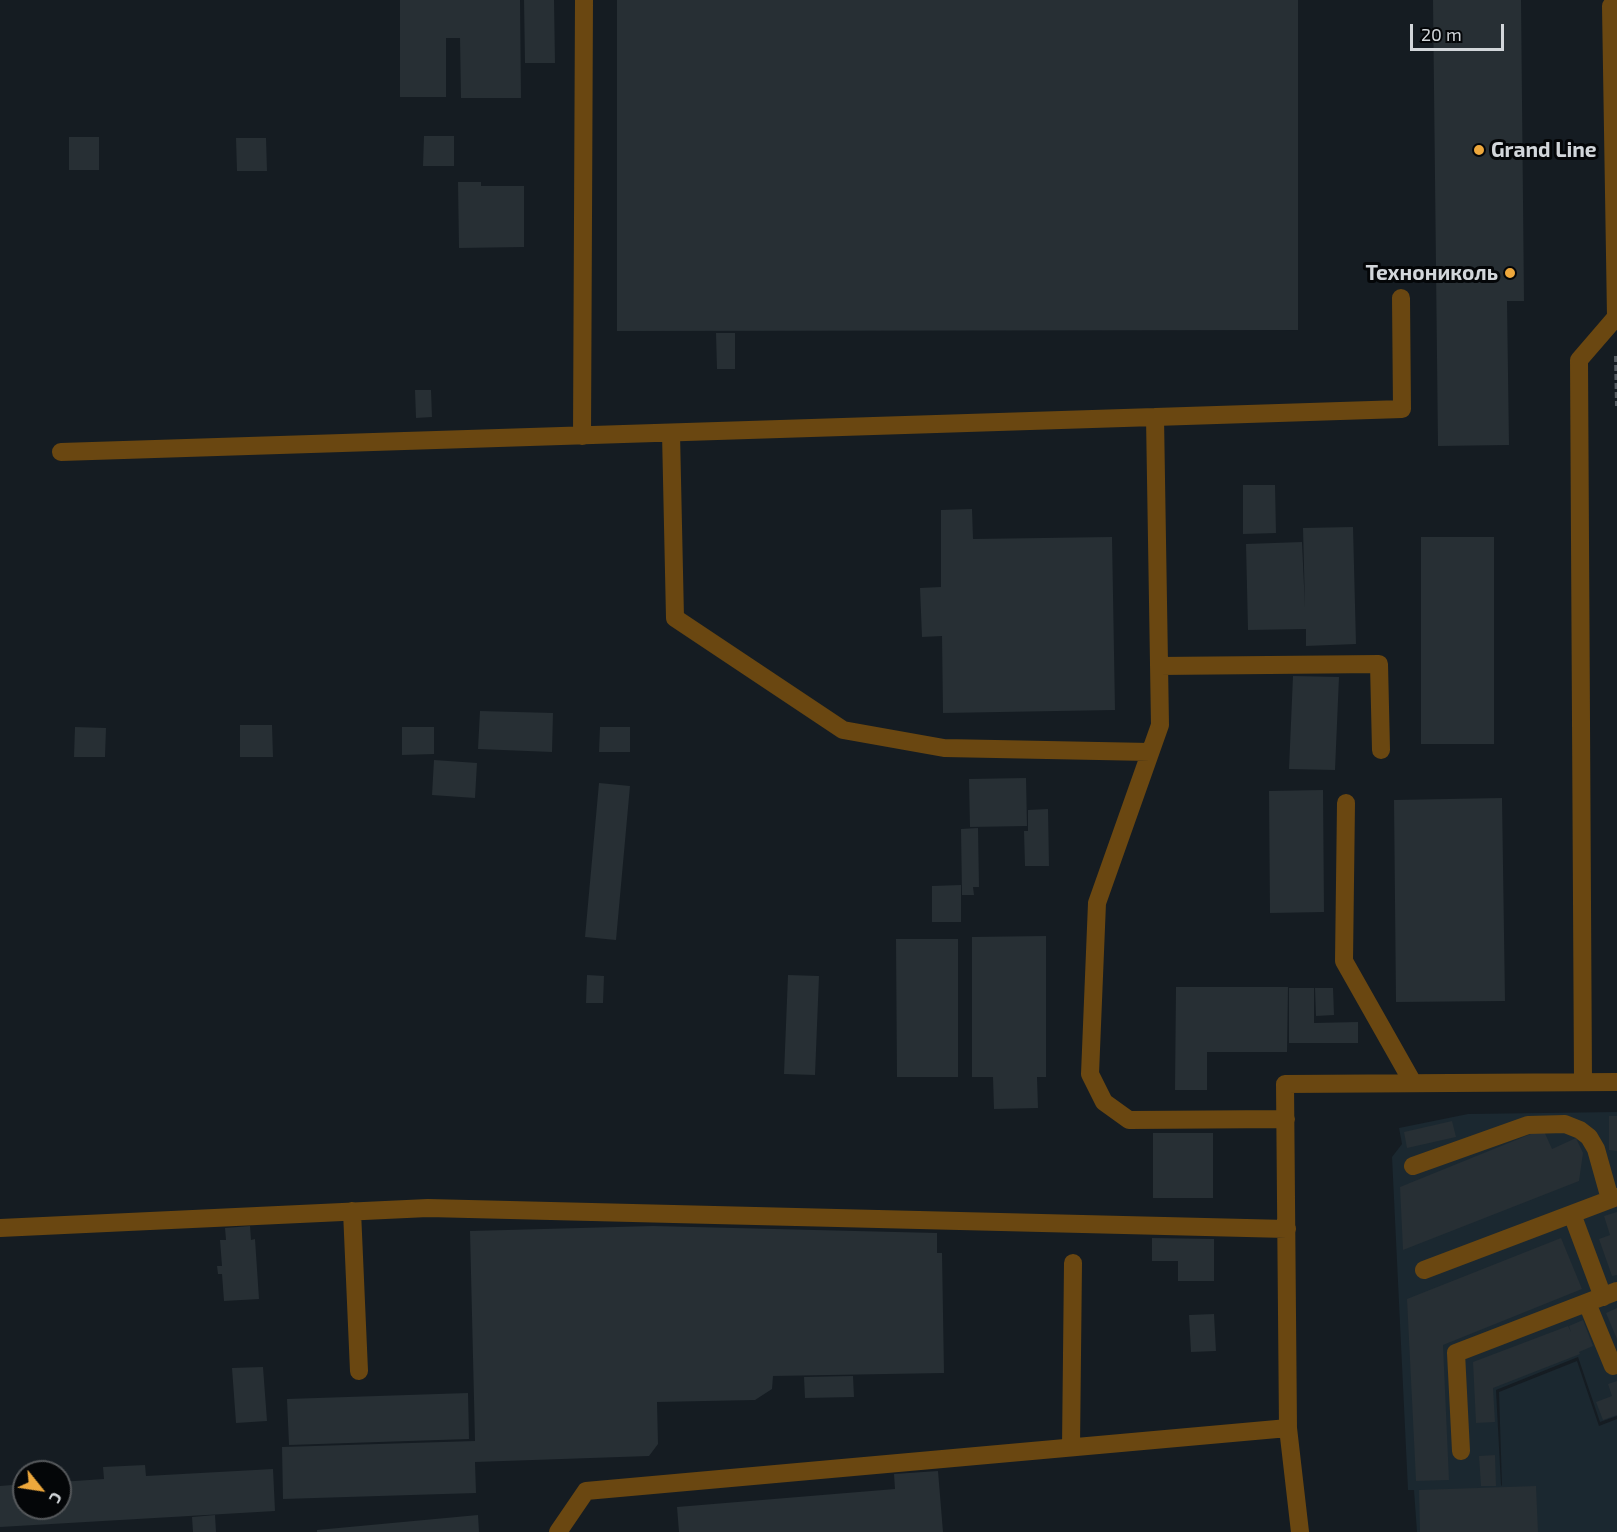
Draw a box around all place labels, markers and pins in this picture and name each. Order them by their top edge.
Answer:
place label: Grand Line [1491,137,1597,163]
marker: Grand Line [1472,143,1486,157]
place label: Технониколь [1365,260,1498,286]
marker: Технониколь [1503,266,1517,280]

